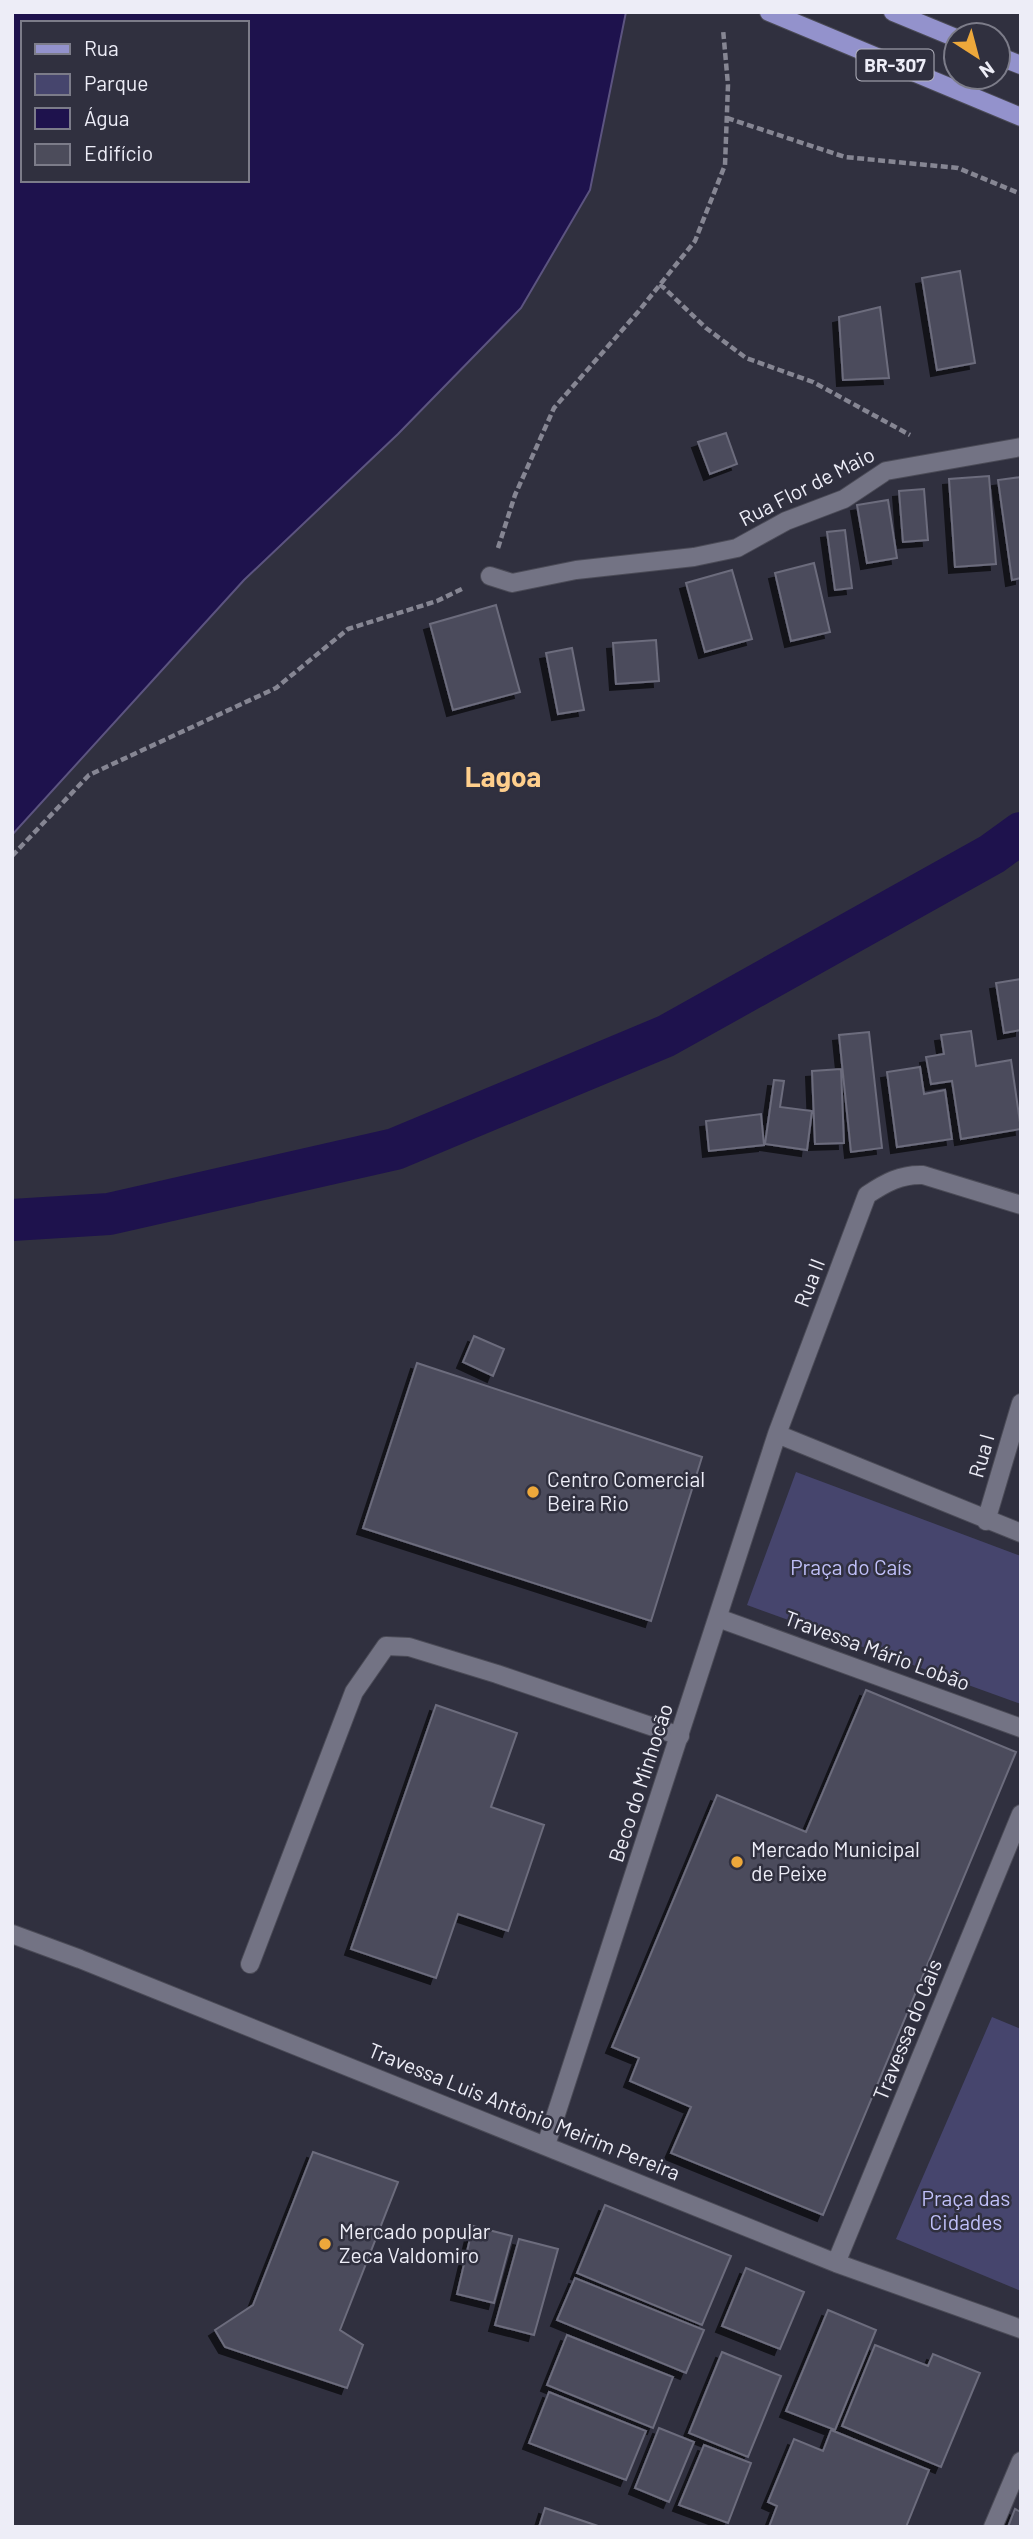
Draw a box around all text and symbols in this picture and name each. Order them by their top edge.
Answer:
legend [21,21,248,182]
north arrow [942,21,1012,91]
text: Rua [84,35,119,60]
road number: BR-307 [856,50,934,80]
text: N [975,57,999,83]
text: Parque [84,70,149,95]
text: Água [84,105,130,130]
text: Edifício [84,140,153,165]
street label: Rua Flor de Maio [734,441,878,531]
district label: Lagoa [465,759,541,793]
street label: Rua II [788,1255,829,1310]
street label: Rua I [962,1431,999,1480]
place label: Centro Comercial Beira Rio [547,1466,705,1515]
marker: Centro Comercial Beira Rio [525,1484,541,1500]
park label: Praça do Caís [790,1554,912,1579]
street label: Travessa Mário Lobão [781,1604,974,1695]
street label: Beco do Minhocão [602,1700,677,1865]
place label: Mercado Municipal de Peixe [751,1836,920,1885]
marker: Mercado Municipal de Peixe [729,1854,745,1870]
street label: Travessa do Cais [867,1955,946,2104]
street label: Travessa Luis Antônio Meirim Pereira [365,2036,684,2185]
park label: Praça das Cidades [922,2185,1010,2234]
place label: Mercado popular Zeca Valdomiro [339,2218,491,2267]
marker: Mercado popular Zeca Valdomiro [317,2236,333,2252]

